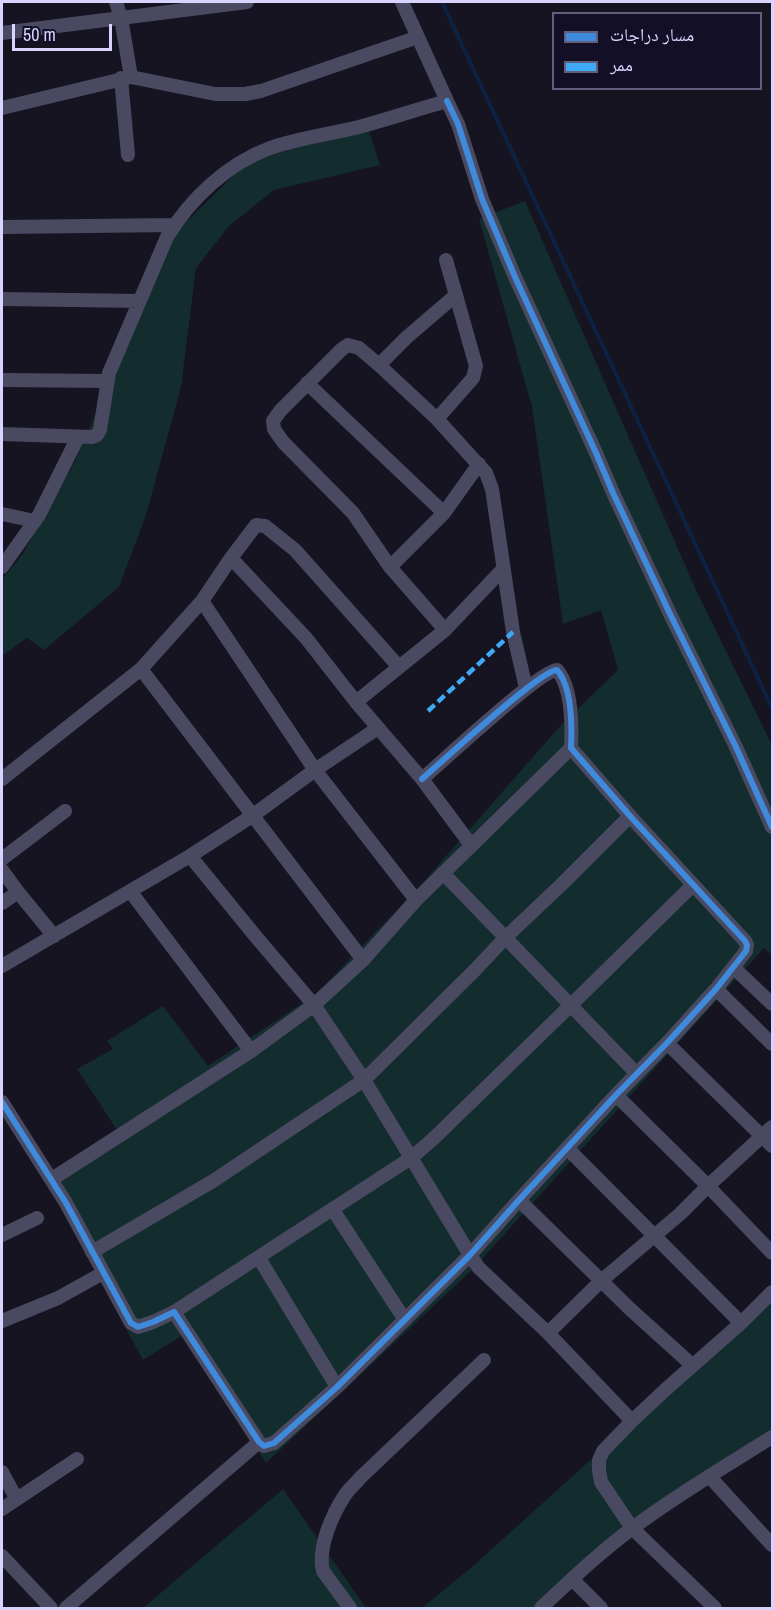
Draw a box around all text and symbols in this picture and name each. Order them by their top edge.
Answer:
scale bar [15,12,116,50]
legend [552,12,762,90]
text: 50 m [23,22,56,47]
text: مسار دراجات [610,22,694,47]
text: ممر [610,52,633,77]

